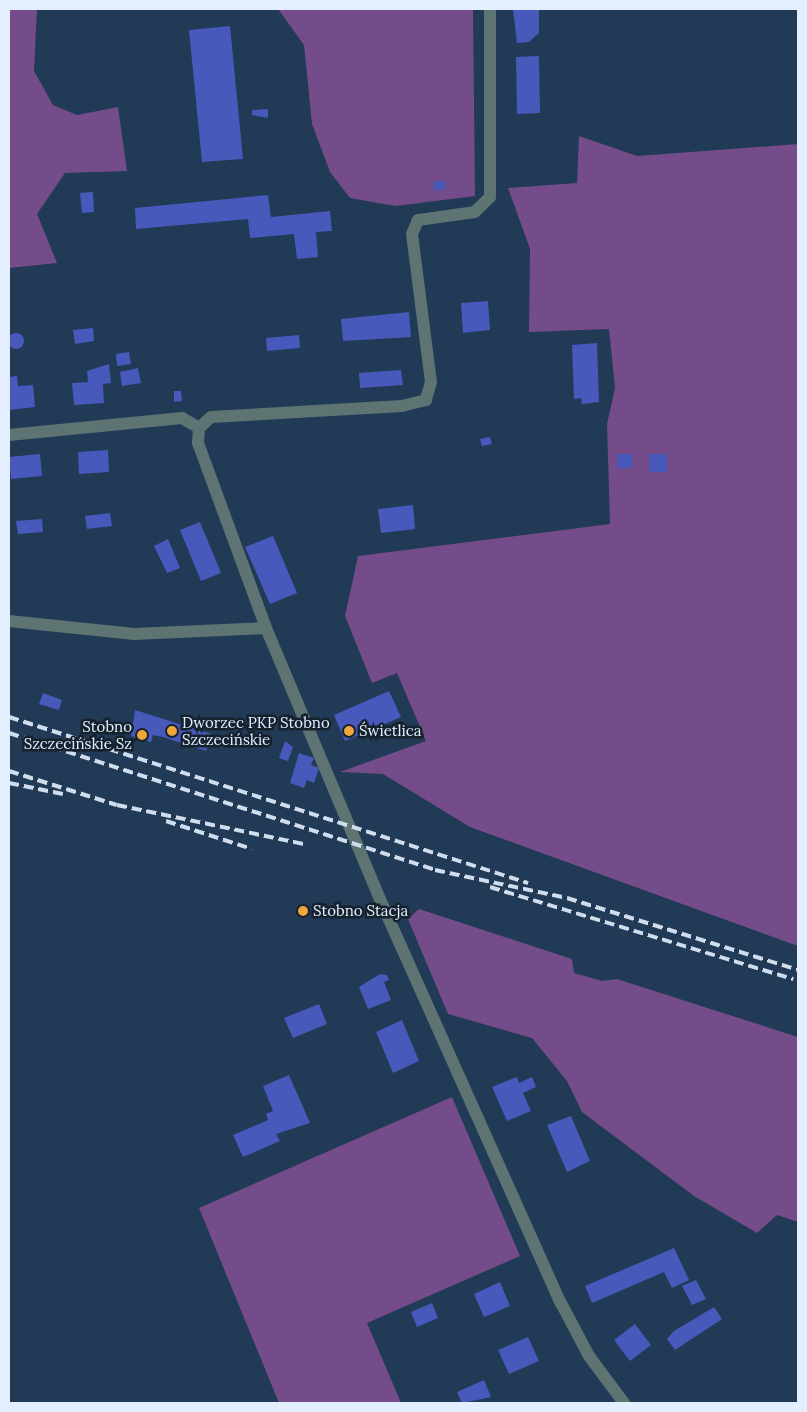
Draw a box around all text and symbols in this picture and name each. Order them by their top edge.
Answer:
place label: Dworzec PKP Stobno Szczecińskie [182,713,330,748]
place label: Stobno Szczecińskie Sz [24,717,132,752]
place label: Świetlica [359,722,421,740]
marker: Dworzec PKP Stobno Szczecińskie [166,725,178,737]
marker: Świetlica [343,725,355,737]
marker: Stobno Szczecińskie Sz [136,729,148,741]
place label: Stobno Stacja [313,902,408,920]
marker: Stobno Stacja [297,905,309,917]

